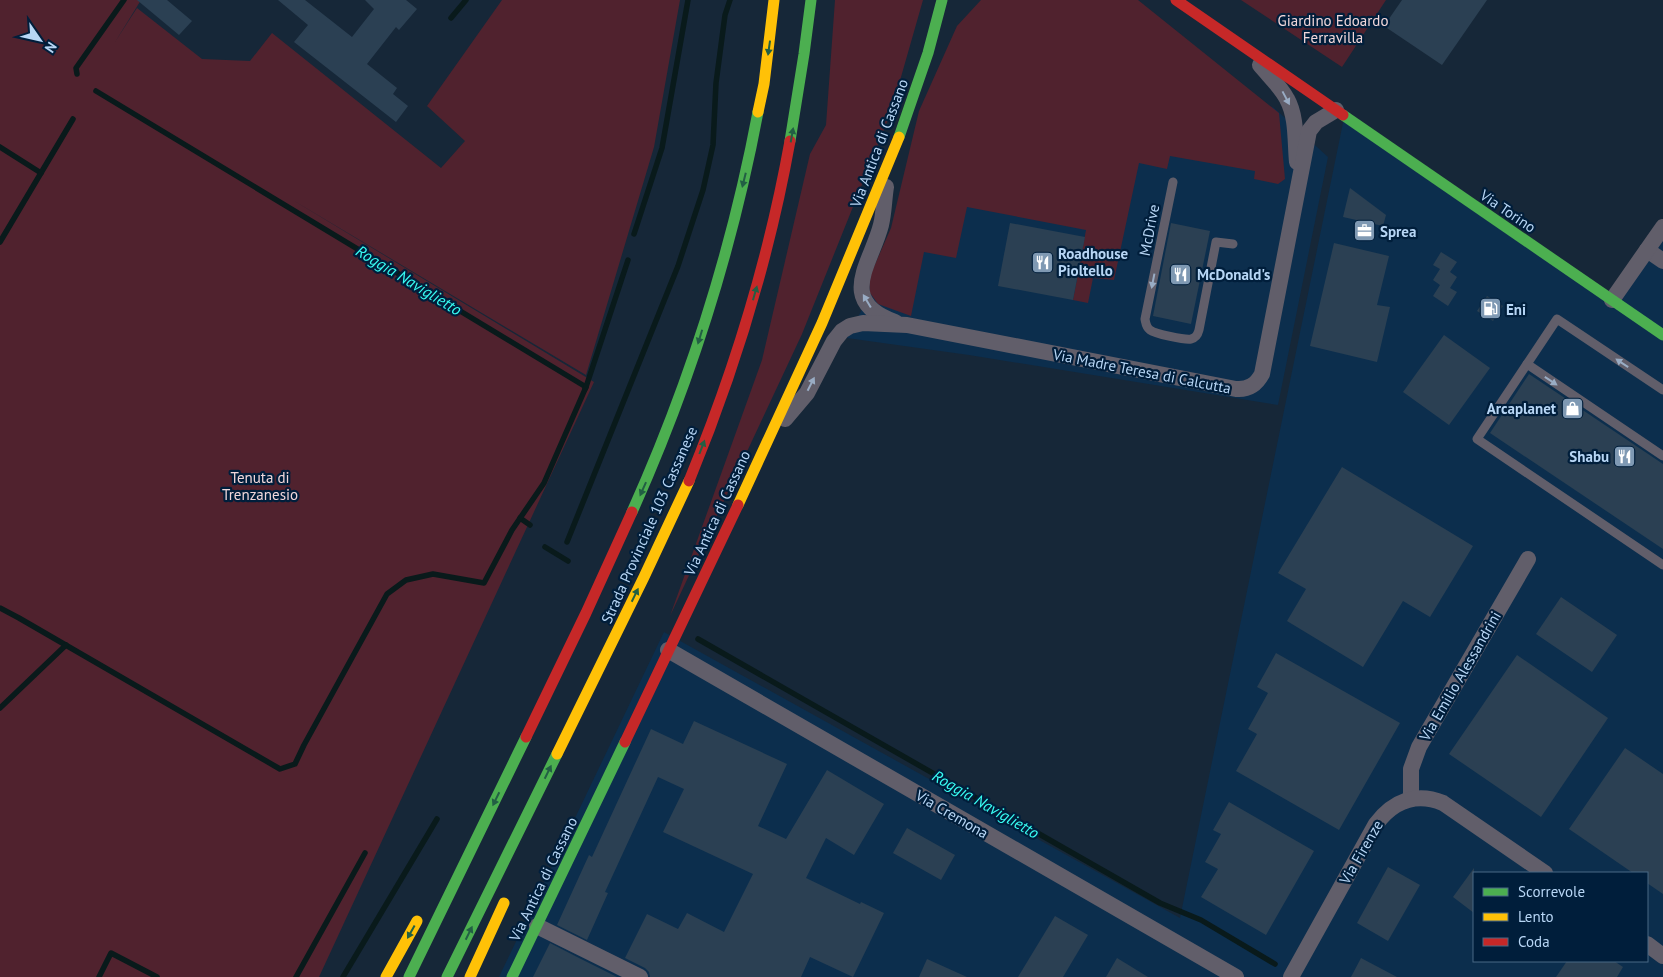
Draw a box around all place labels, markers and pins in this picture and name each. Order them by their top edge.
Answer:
office icon: Sprea [1352,219,1376,243]
place label: Sprea [1380,222,1416,241]
place label: Roadhouse Pioltello [1058,244,1129,280]
restaurant icon: Roadhouse Pioltello [1030,250,1054,274]
restaurant icon: McDonald's [1169,262,1193,286]
place label: McDonald's [1197,265,1270,284]
fuel station icon: Eni [1478,297,1502,321]
place label: Eni [1506,300,1526,319]
shop icon: Arcaplanet [1560,396,1584,420]
place label: Arcaplanet [1487,399,1557,418]
restaurant icon: Shabu [1613,444,1637,468]
place label: Shabu [1569,447,1609,466]

